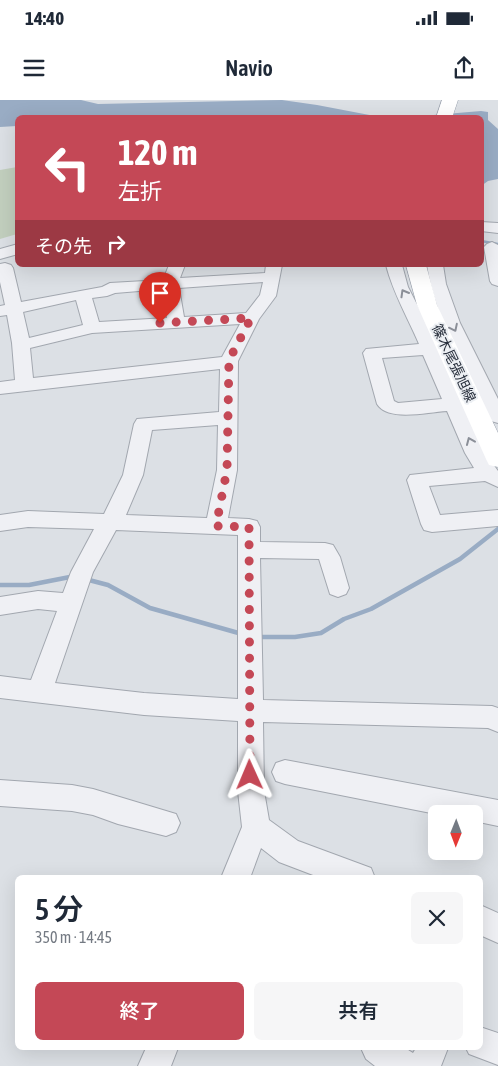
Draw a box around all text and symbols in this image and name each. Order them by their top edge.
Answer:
text: 14:40 [25,7,64,29]
icon: menu [20,54,48,82]
icon: share [450,54,478,82]
text: Navio [225,55,273,81]
text: 120 m [118,132,197,172]
icon: left [35,135,100,200]
text: 左折 [118,178,162,204]
icon: right [102,230,130,258]
text: その先 [35,235,92,257]
pin [139,272,181,323]
icon: arrive [146,279,174,307]
one-way arrow [401,289,411,298]
street label: 篠木尾張旭線 [429,322,479,404]
one-way arrow [448,323,458,332]
one-way arrow [466,437,477,446]
position arrow [223,748,275,800]
north arrow [428,805,482,860]
map controls [428,805,483,860]
text: 5 分 [35,892,83,926]
button: close [411,892,463,944]
text: 350 m · 14:45 [35,928,112,946]
button: 終了 [35,982,244,1040]
button: 共有 [254,982,463,1040]

